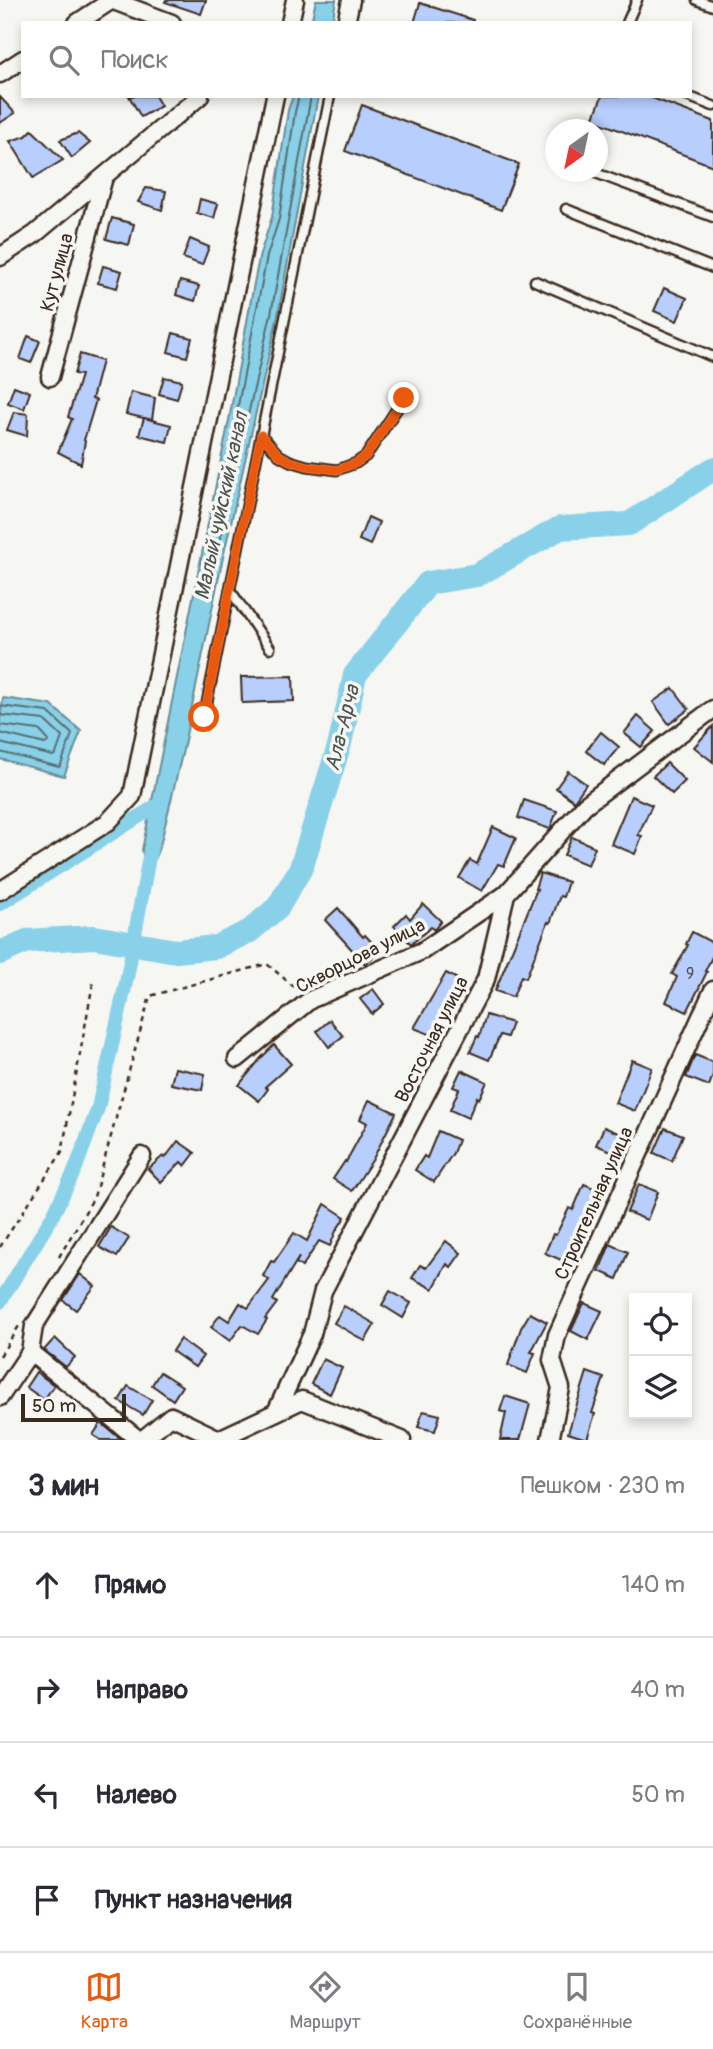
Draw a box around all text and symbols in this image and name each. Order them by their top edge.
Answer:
search box [21,21,692,98]
icon: search [45,41,83,79]
text: Поиск [101,44,169,76]
north arrow [545,119,608,182]
street label: Кут улица [35,230,79,314]
route end [388,382,419,413]
water label: Малый чуйский канал [188,408,255,602]
water label: Ала-Арча [319,681,366,774]
route start [188,701,219,732]
street label: Скворцова улица [292,913,429,999]
house number: 9 [686,964,694,984]
street label: Восточная улица [390,972,474,1106]
street label: Строительная улица [549,1123,639,1284]
map controls [629,1293,692,1419]
button: locate [629,1293,692,1356]
button: layers [629,1356,692,1419]
scale bar [21,1391,126,1423]
text: 50 m [32,1394,76,1418]
text: 3 мин [28,1467,99,1504]
text: Пешком · 230 m [521,1471,685,1500]
icon: ahead [28,1566,66,1604]
text: Прямо [95,1569,166,1601]
text: 140 m [622,1570,685,1599]
icon: right [28,1671,66,1709]
text: Направо [95,1674,188,1706]
text: 40 m [631,1675,685,1704]
icon: left [28,1776,66,1814]
text: Налево [95,1779,177,1811]
text: 50 m [631,1780,685,1809]
icon: arrive [28,1881,66,1919]
text: Пункт назначения [95,1884,292,1916]
tab: Карта [81,1968,128,2034]
tab: Маршрут [290,1968,361,2034]
tab: Сохранённые [523,1968,632,2034]

